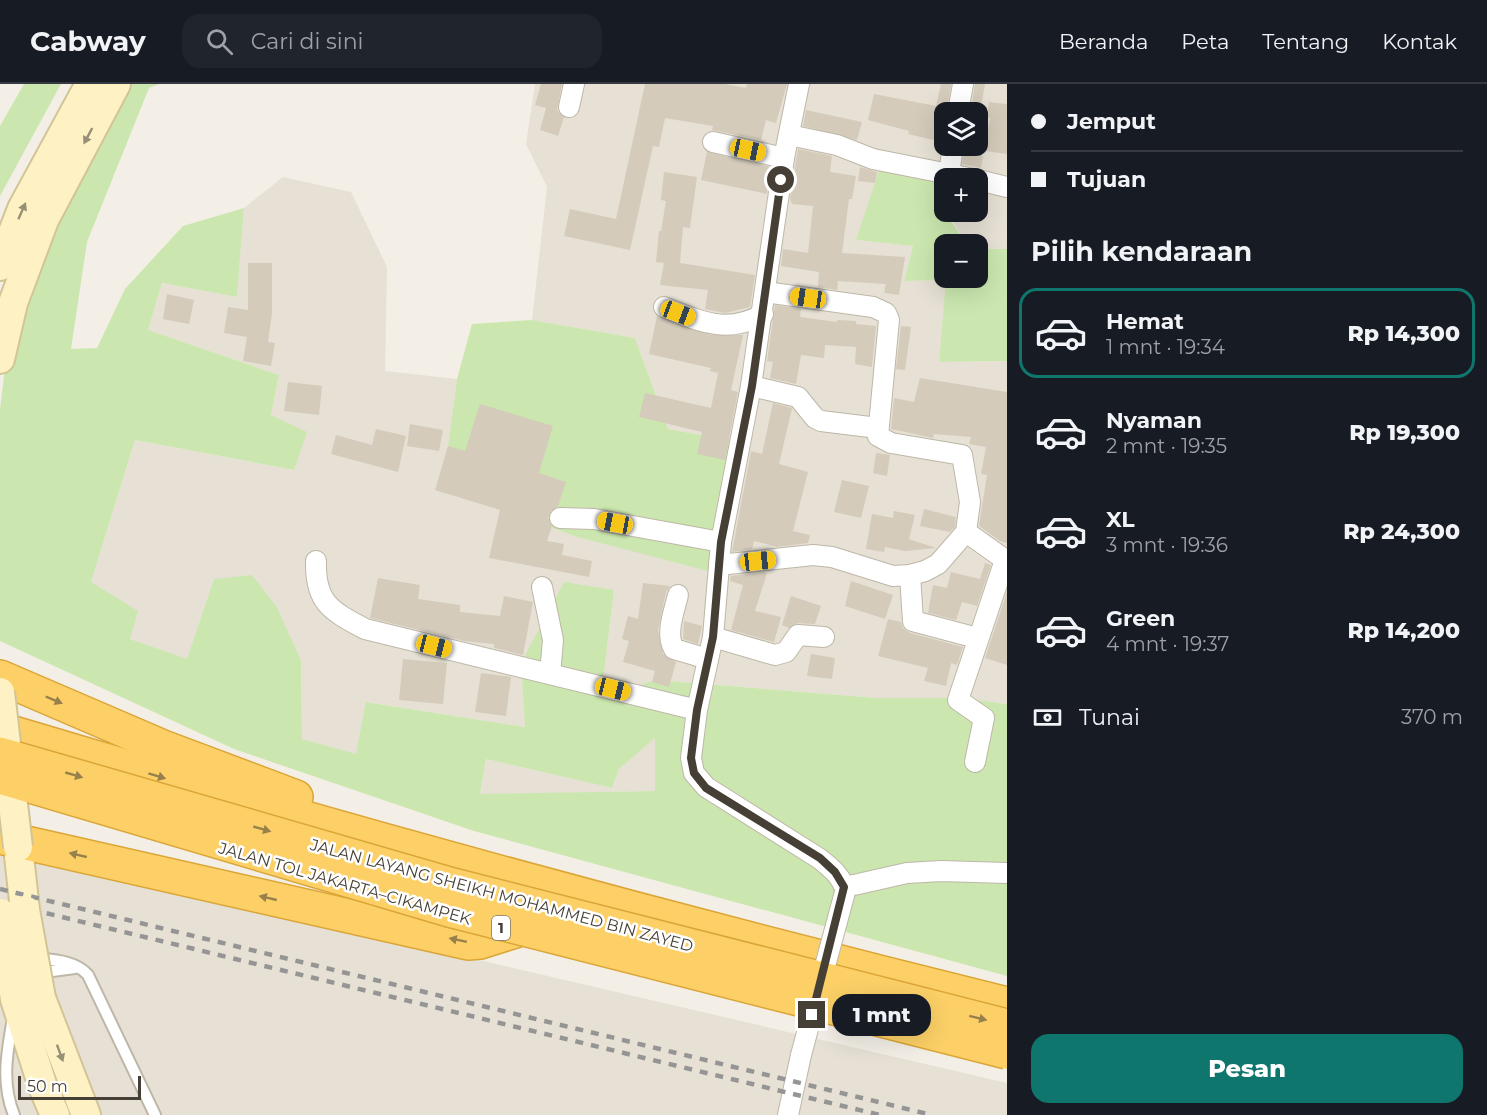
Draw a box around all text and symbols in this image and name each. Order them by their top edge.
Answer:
search box [182,14,602,68]
text: Cabway [30,24,146,58]
icon: search [203,25,236,58]
text: Cari di sini [251,28,364,55]
text: Beranda [1059,29,1148,54]
text: Peta [1181,29,1229,54]
text: Tentang [1262,29,1349,54]
text: Kontak [1382,29,1457,54]
map controls [934,102,988,288]
button: layers [934,102,988,156]
text: Jemput [1067,108,1156,135]
one-way arrow [84,127,93,144]
car [729,137,767,163]
route start [767,166,794,193]
text: Tujuan [1067,166,1146,193]
button: + [934,168,988,222]
one-way arrow [17,202,27,220]
button: − [934,234,988,288]
text: Pilih kendaraan [1031,235,1252,268]
car [789,287,827,309]
car [658,298,698,328]
icon: car [1034,306,1088,360]
text: Hemat [1106,308,1184,335]
text: Rp 14,300 [1347,320,1460,347]
text: 1 mnt · 19:34 [1106,335,1225,359]
icon: car [1034,405,1088,459]
text: Nyaman [1106,407,1202,434]
text: Rp 19,300 [1349,419,1460,446]
text: 2 mnt · 19:35 [1106,434,1227,458]
icon: car [1034,504,1088,558]
text: XL [1106,506,1135,533]
car [596,511,634,535]
text: Rp 24,300 [1343,518,1460,545]
text: 3 mnt · 19:36 [1106,533,1228,557]
car [739,550,777,572]
icon: car [1034,603,1088,657]
text: Green [1106,605,1175,632]
text: Rp 14,200 [1348,617,1460,644]
text: 4 mnt · 19:37 [1106,632,1229,656]
car [414,633,454,659]
car [593,676,633,702]
one-way arrow [45,695,63,705]
icon: cash [1031,701,1064,734]
text: Tunai [1079,704,1140,731]
text: 370 m [1401,705,1463,729]
one-way arrow [65,771,83,781]
one-way arrow [148,772,166,781]
one-way arrow [253,825,271,834]
street label: JALAN LAYANG SHEIKH MOHAMMED BIN ZAYED [307,835,696,956]
street label: JALAN TOL JAKARTA–CIKAMPEK [215,838,474,929]
one-way arrow [68,850,87,859]
one-way arrow [259,893,277,903]
road number: 1 [492,916,510,940]
one-way arrow [449,935,468,945]
callout: 1 mnt [833,994,932,1036]
route end [798,1001,825,1028]
text: 1 mnt [853,1003,910,1027]
one-way arrow [969,1014,987,1024]
button: Pesan [1031,1034,1463,1103]
one-way arrow [56,1044,66,1062]
scale bar [18,1073,141,1100]
text: 50 m [27,1077,68,1096]

